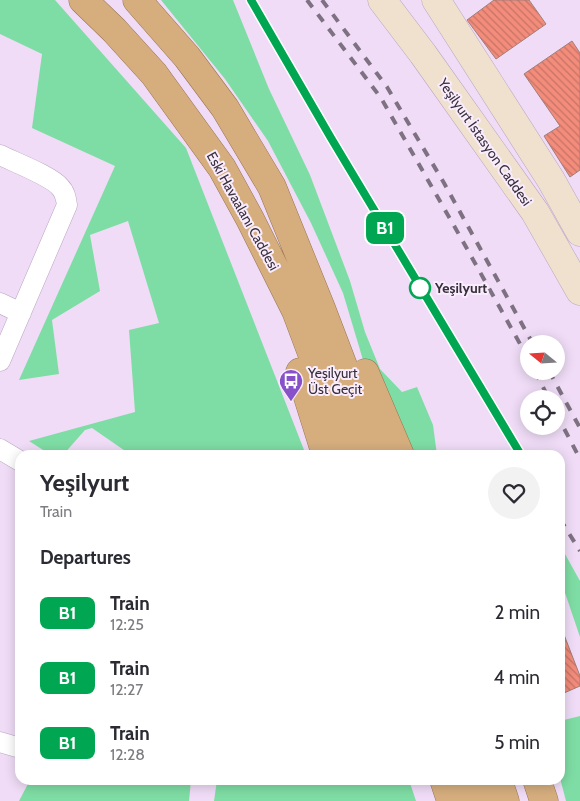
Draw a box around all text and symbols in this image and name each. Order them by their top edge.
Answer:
street label: Yeşilyurt İstasyon Caddesi [434,74,536,209]
street label: Eski Havaalanı Caddesi [203,148,283,274]
line badge: B1 [362,212,408,244]
text: B1 [376,217,394,239]
marker: Yeşilyurt [409,277,431,299]
place label: Yeşilyurt [434,279,487,297]
north arrow [520,335,565,380]
map controls [520,335,565,435]
place label: Yeşilyurt Üst Geçit [307,364,362,398]
bus stop icon: Yeşilyurt Üst Geçit [278,368,304,402]
button: locate [520,390,565,435]
button: heart [488,467,540,519]
text: Yeşilyurt [40,468,129,497]
text: Train [40,502,72,521]
text: Departures [40,546,131,569]
text: Train [110,592,150,615]
text: 2 min [494,601,540,624]
text: B1 [59,602,76,624]
text: 12:25 [110,615,144,634]
text: Train [110,657,150,680]
text: 4 min [493,666,540,689]
text: B1 [59,667,76,689]
text: 12:27 [110,680,143,699]
text: Train [110,722,150,745]
text: 5 min [494,731,540,754]
text: B1 [59,732,76,754]
text: 12:28 [110,745,145,764]

